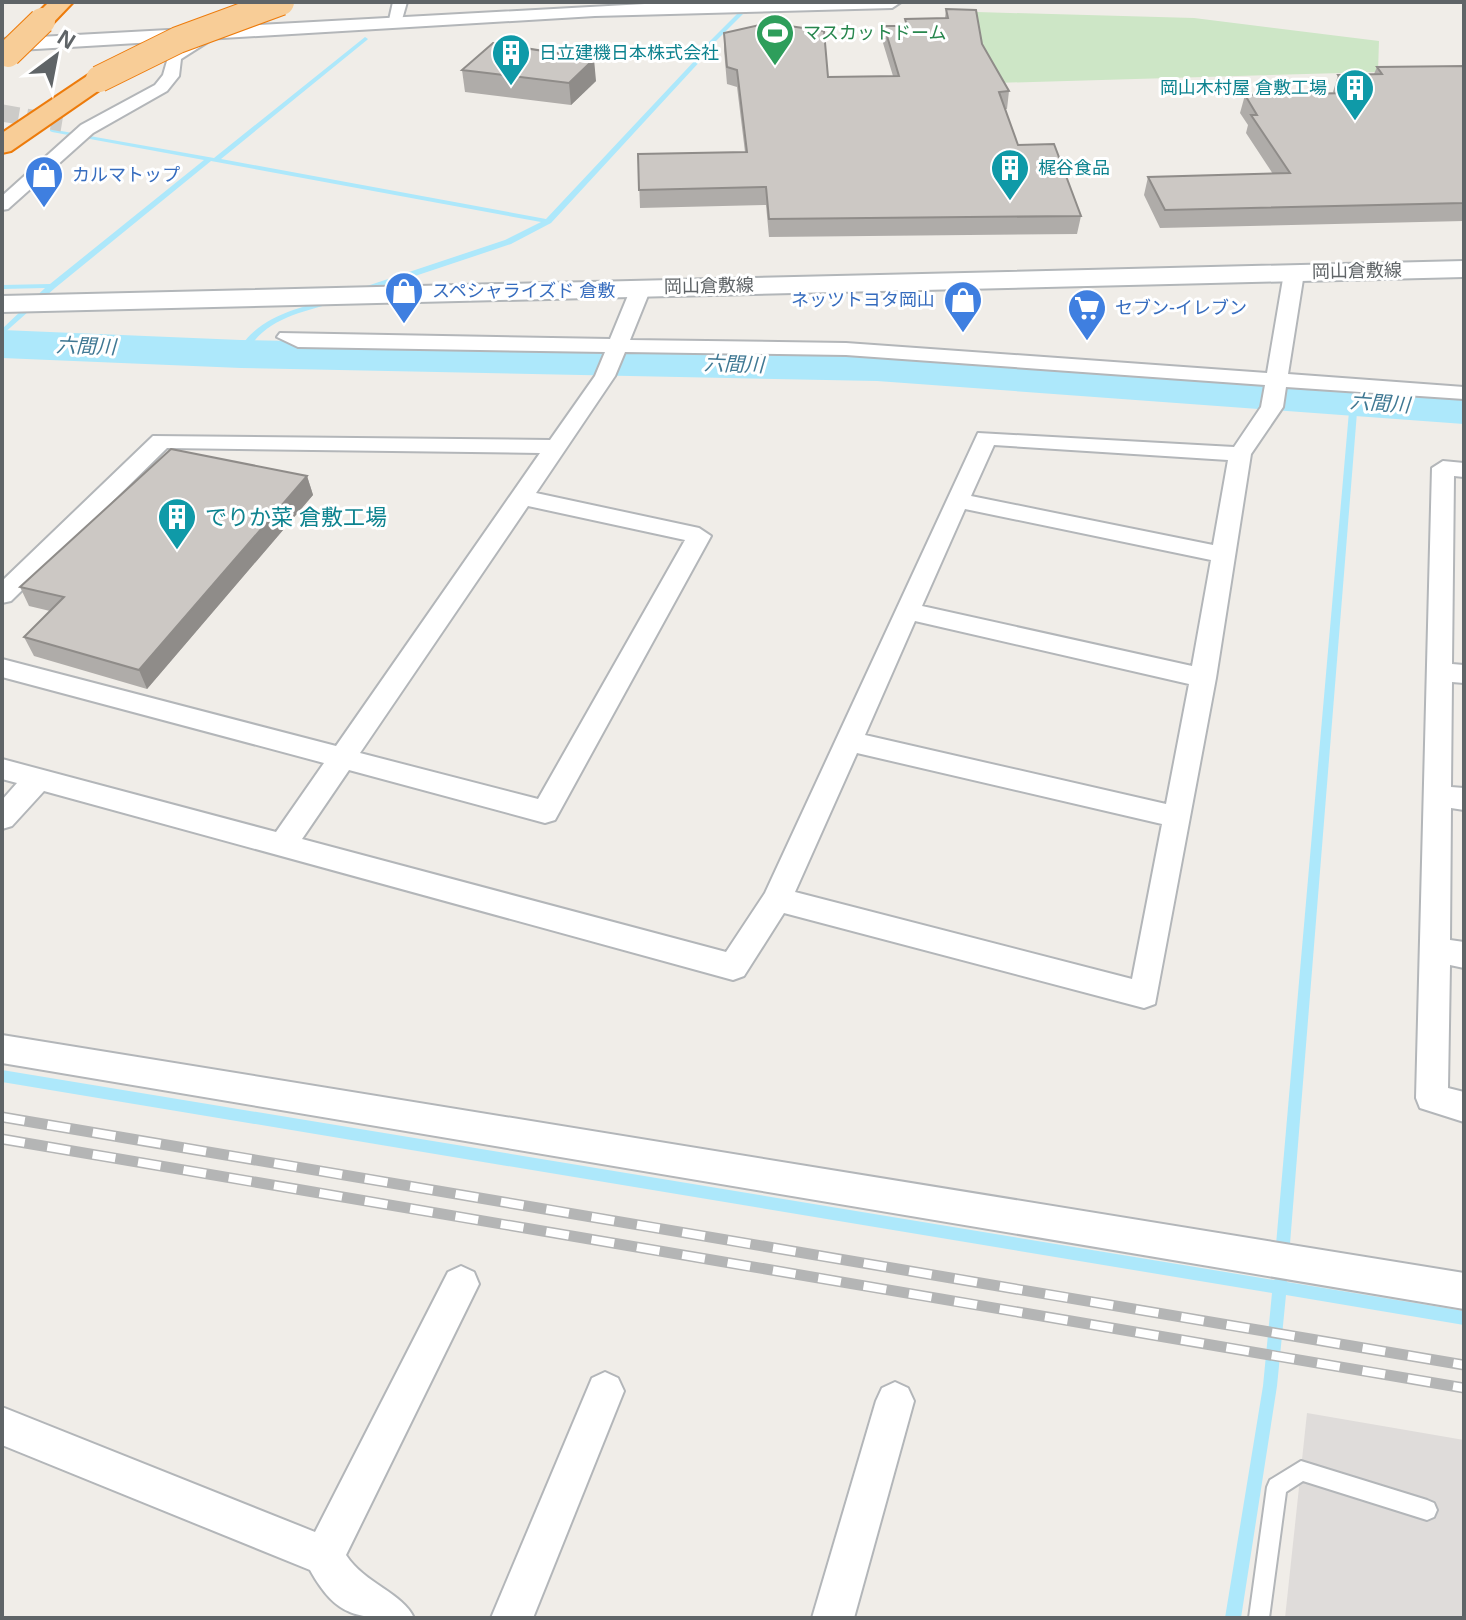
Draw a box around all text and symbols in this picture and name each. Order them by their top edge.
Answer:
sports icon: マスカットドーム [754,12,796,67]
north arrow [16,16,96,96]
place label: マスカットドーム [803,23,946,43]
text: N [53,25,80,54]
building icon: 日立建機日本株式会社 [490,32,532,87]
place label: 日立建機日本株式会社 [539,43,719,63]
building icon: 岡山木村屋 倉敷工場 [1334,67,1376,122]
place label: 岡山木村屋 倉敷工場 [1160,78,1327,98]
building icon: 梶谷食品 [989,147,1031,202]
shop icon: カルマトップ [23,154,65,209]
place label: 梶谷食品 [1038,158,1110,178]
place label: カルマトップ [72,165,180,185]
street label: 岡山倉敷線 [1312,260,1402,282]
shop icon: スペシャライズド 倉敷 [383,270,425,325]
street label: 岡山倉敷線 [664,275,754,297]
shop icon: ネッツトヨタ岡山 [942,279,984,334]
place label: スペシャライズド 倉敷 [432,281,615,301]
supermarket icon: セブン-イレブン [1066,287,1108,342]
place label: ネッツトヨタ岡山 [791,290,935,310]
place label: セブン-イレブン [1115,298,1247,318]
water label: 六間川 [56,334,118,358]
water label: 六間川 [704,352,766,376]
water label: 六間川 [1349,390,1413,416]
building icon: でりか菜 倉敷工場 [156,496,198,551]
place label: でりか菜 倉敷工場 [205,505,387,530]

